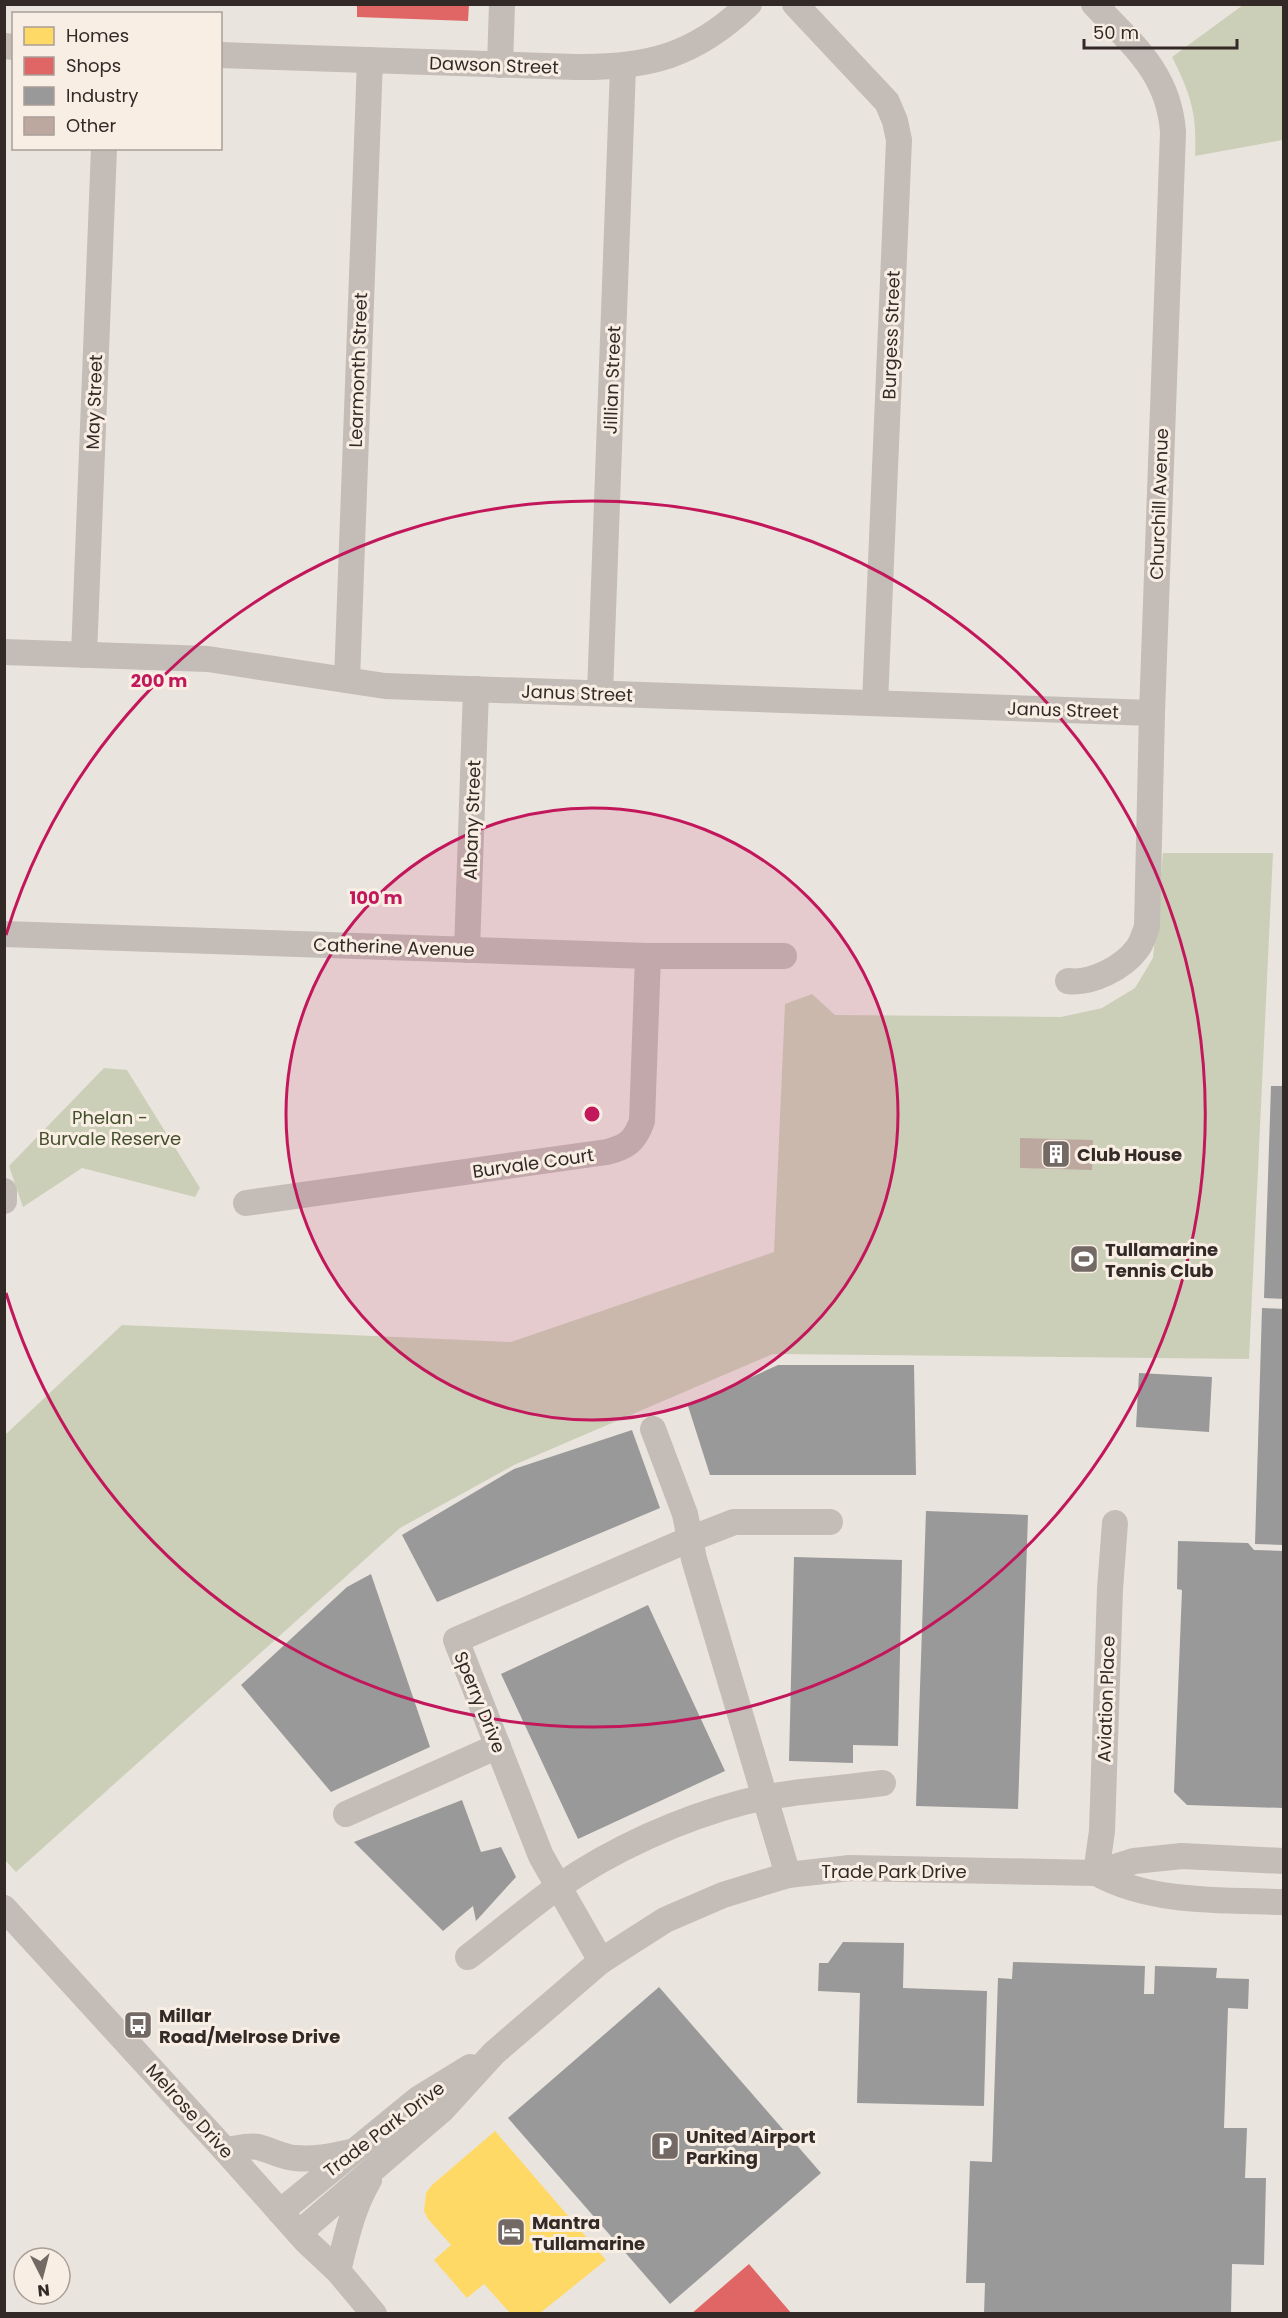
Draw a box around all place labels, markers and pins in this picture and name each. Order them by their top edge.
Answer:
centre of rings [582,1104,602,1124]
building icon: Club House [1040,1138,1072,1170]
place label: Club House [1077,1142,1182,1167]
place label: Tullamarine Tennis Club [1105,1237,1218,1283]
sports icon: Tullamarine Tennis Club [1068,1243,1100,1275]
place label: Millar Road/Melrose Drive [159,2003,340,2049]
bus stop icon: Millar Road/Melrose Drive [122,2009,154,2041]
place label: United Airport Parking [686,2124,816,2170]
parking icon: United Airport Parking [649,2130,681,2162]
place label: Mantra Tullamarine [532,2210,645,2256]
hotel icon: Mantra Tullamarine [495,2216,527,2248]

